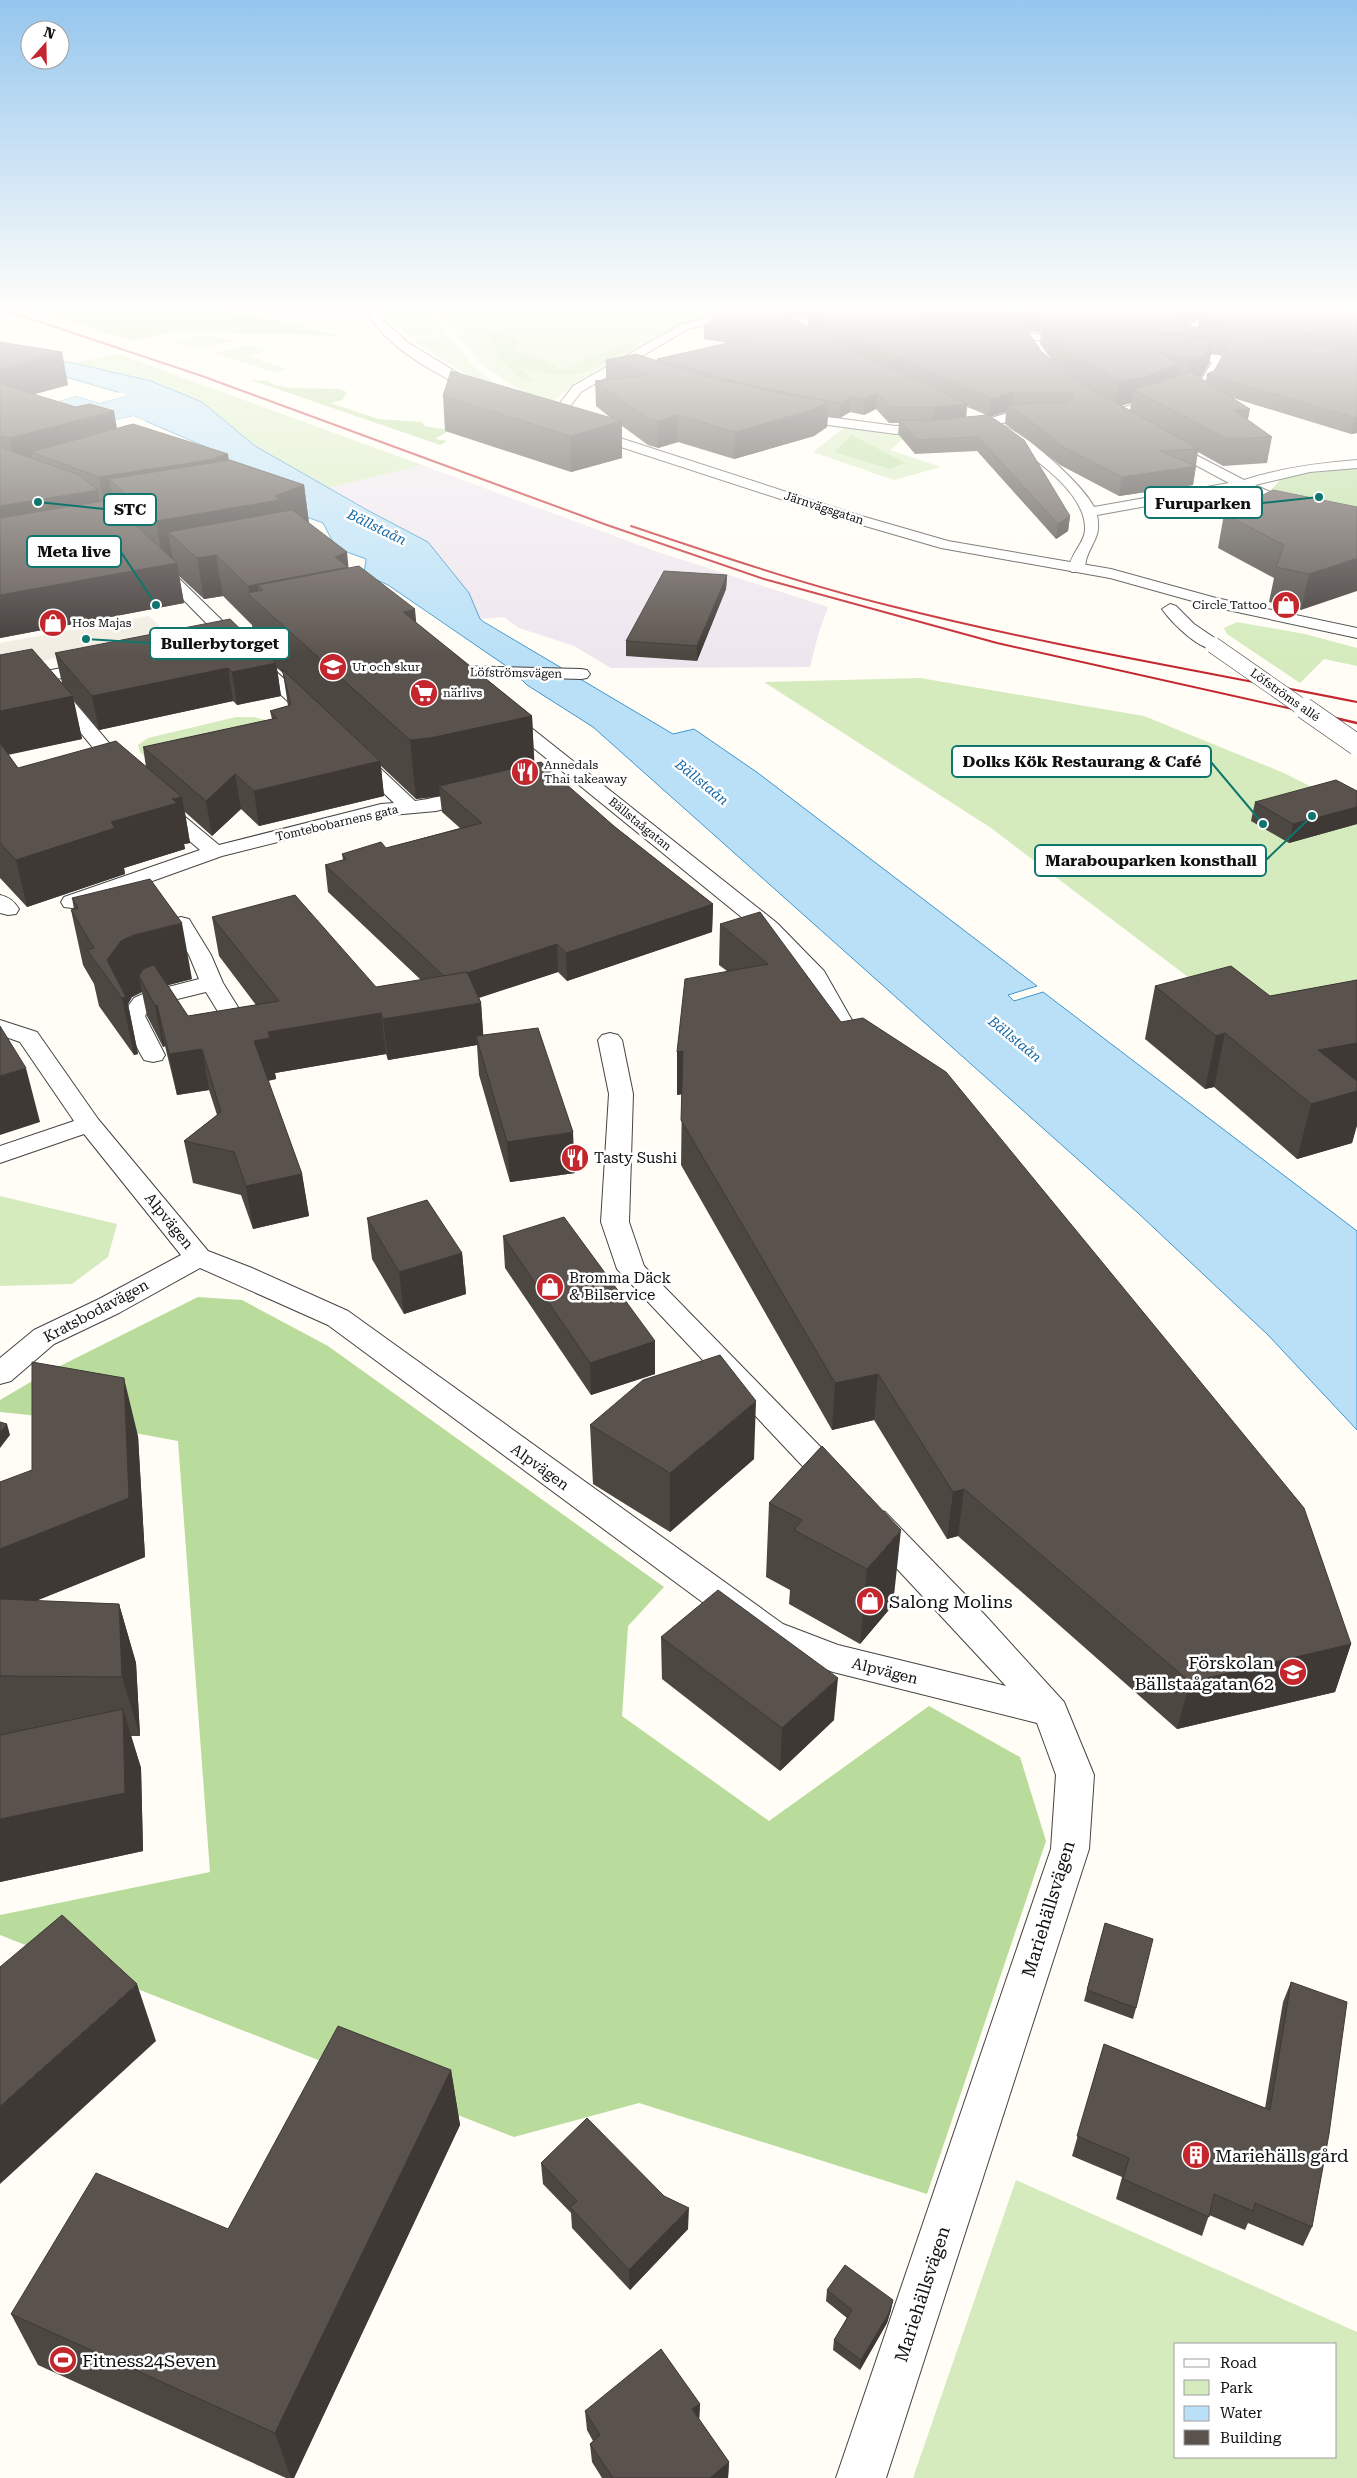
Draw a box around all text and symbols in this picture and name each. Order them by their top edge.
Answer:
north arrow [20,20,70,70]
text: N [42,23,57,42]
callout: Furuparken [1145,487,1262,518]
street label: Järnvägsgatan [782,489,866,528]
callout: STC [104,494,156,525]
text: Furuparken [1155,494,1251,513]
text: STC [114,500,146,519]
water label: Bällstaån [344,505,409,548]
callout: Meta live [27,536,121,567]
text: Meta live [37,542,111,561]
shop icon: Circle Tattoo [1271,590,1301,620]
place label: Circle Tattoo [1192,598,1267,612]
shop icon: Hos Majas [38,608,68,638]
place label: Hos Majas [72,616,132,630]
callout: Bullerbytorget [150,628,289,659]
text: Bullerbytorget [161,634,280,653]
school or university icon: Ur och skur [318,652,348,682]
place label: Ur och skur [352,660,420,674]
street label: Löfströmsvägen [470,665,562,681]
street label: Löfströms allé [1247,666,1323,724]
supermarket icon: närlivs [409,678,439,708]
place label: närlivs [443,686,483,700]
callout: Dolks Kök Restaurang & Café [952,746,1211,777]
text: Dolks Kök Restaurang & Café [962,752,1202,771]
water label: Bällstaån [672,755,732,808]
restaurant icon: Annedals Thai takeaway [510,757,540,787]
place label: Annedals Thai takeaway [544,758,628,786]
street label: Bällstaågatan [606,794,674,854]
street label: Tomtebobarnens gata [274,802,400,844]
callout: Marabouparken konsthall [1035,845,1266,876]
text: Marabouparken konsthall [1045,851,1258,870]
water label: Bällstaån [985,1012,1045,1065]
restaurant icon: Tasty Sushi [560,1143,590,1173]
place label: Tasty Sushi [594,1149,677,1167]
street label: Alpvägen [141,1189,197,1253]
place label: Bromma Däck & Bilservice [569,1269,672,1304]
shop icon: Bromma Däck & Bilservice [535,1272,565,1302]
street label: Kratsbodavägen [40,1276,152,1346]
street label: Alpvägen [507,1440,573,1494]
shop icon: Salong Molins [855,1586,885,1616]
place label: Salong Molins [889,1591,1013,1612]
place label: Förskolan Bällstaågatan 62 [1134,1652,1274,1694]
street label: Alpvägen [850,1654,920,1688]
school or university icon: Förskolan Bällstaågatan 62 [1278,1657,1308,1687]
street label: Mariehällsvägen [1017,1838,1079,1980]
building icon: Mariehälls gård [1181,2140,1211,2170]
place label: Mariehälls gård [1215,2145,1349,2166]
street label: Mariehällsvägen [890,2223,954,2365]
legend [1174,2343,1337,2458]
sports icon: Fitness24Seven [48,2345,78,2375]
place label: Fitness24Seven [82,2350,217,2371]
text: Road [1220,2354,1257,2372]
text: Park [1220,2379,1254,2397]
text: Water [1220,2404,1262,2422]
text: Building [1220,2429,1282,2447]

